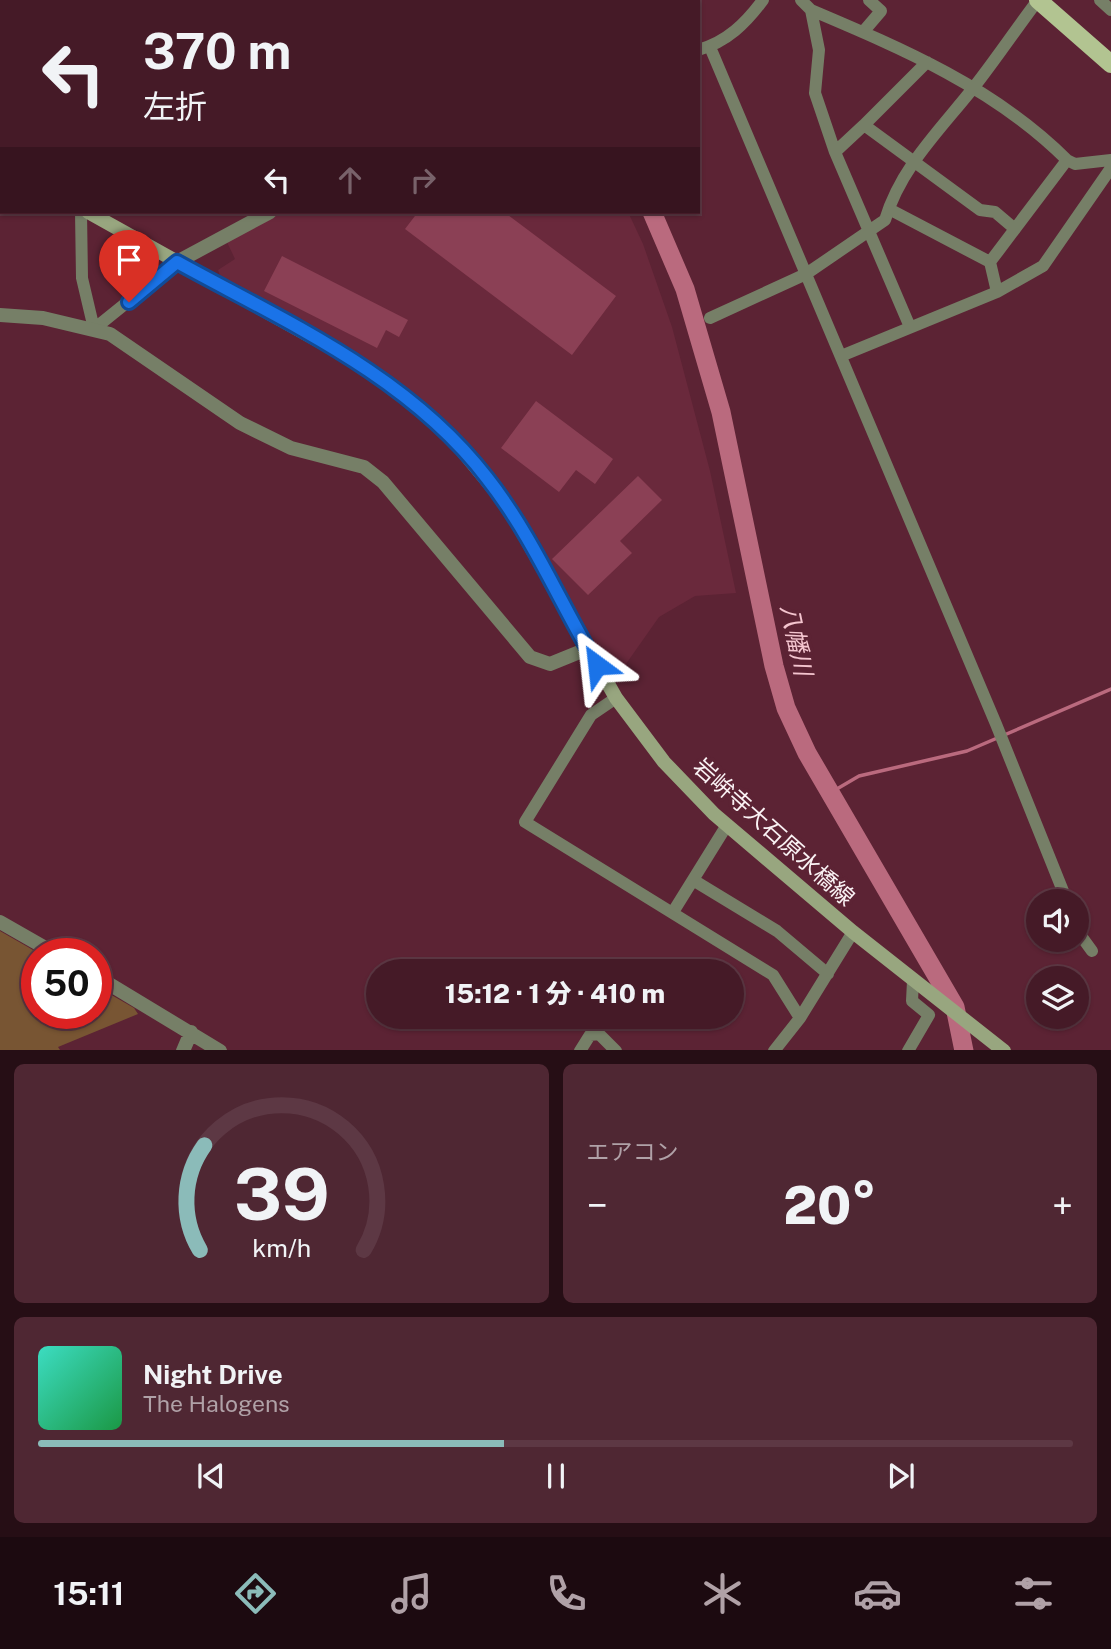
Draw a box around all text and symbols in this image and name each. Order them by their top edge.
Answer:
text: 370 m [143,22,292,80]
icon: left [28,28,119,119]
text: 左折 [143,88,207,125]
icon: left [258,161,296,199]
icon: ahead [331,161,369,199]
icon: right [404,161,442,199]
pin [99,230,159,302]
icon: arrive [110,241,148,279]
water label: 八幡川 [776,602,819,681]
position arrow [560,628,634,702]
street label: 岩峅寺大石原水橋線 [688,752,860,911]
map controls [1026,889,1089,1029]
button: sound [1026,889,1089,952]
speed limit sign: 50 [21,938,112,1029]
button: layers [1026,966,1089,1029]
text: 15:12 · 1 分 · 410 m [445,978,665,1009]
text: エアコン [587,1138,679,1165]
text: 39 [233,1151,329,1236]
text: 20° [783,1175,876,1236]
text: − [587,1183,608,1228]
text: + [1052,1183,1073,1228]
text: km/h [252,1232,311,1262]
text: Night Drive [143,1359,283,1390]
text: The Halogens [143,1390,290,1417]
icon: previous [192,1457,230,1495]
icon: pause [537,1457,575,1495]
icon: next [882,1457,920,1495]
icon: directions [231,1569,280,1618]
icon: music [387,1569,436,1618]
icon: phone [542,1569,591,1618]
icon: climate [698,1569,747,1618]
icon: car [853,1569,902,1618]
icon: filters [1009,1569,1058,1618]
text: 15:11 [53,1575,125,1612]

